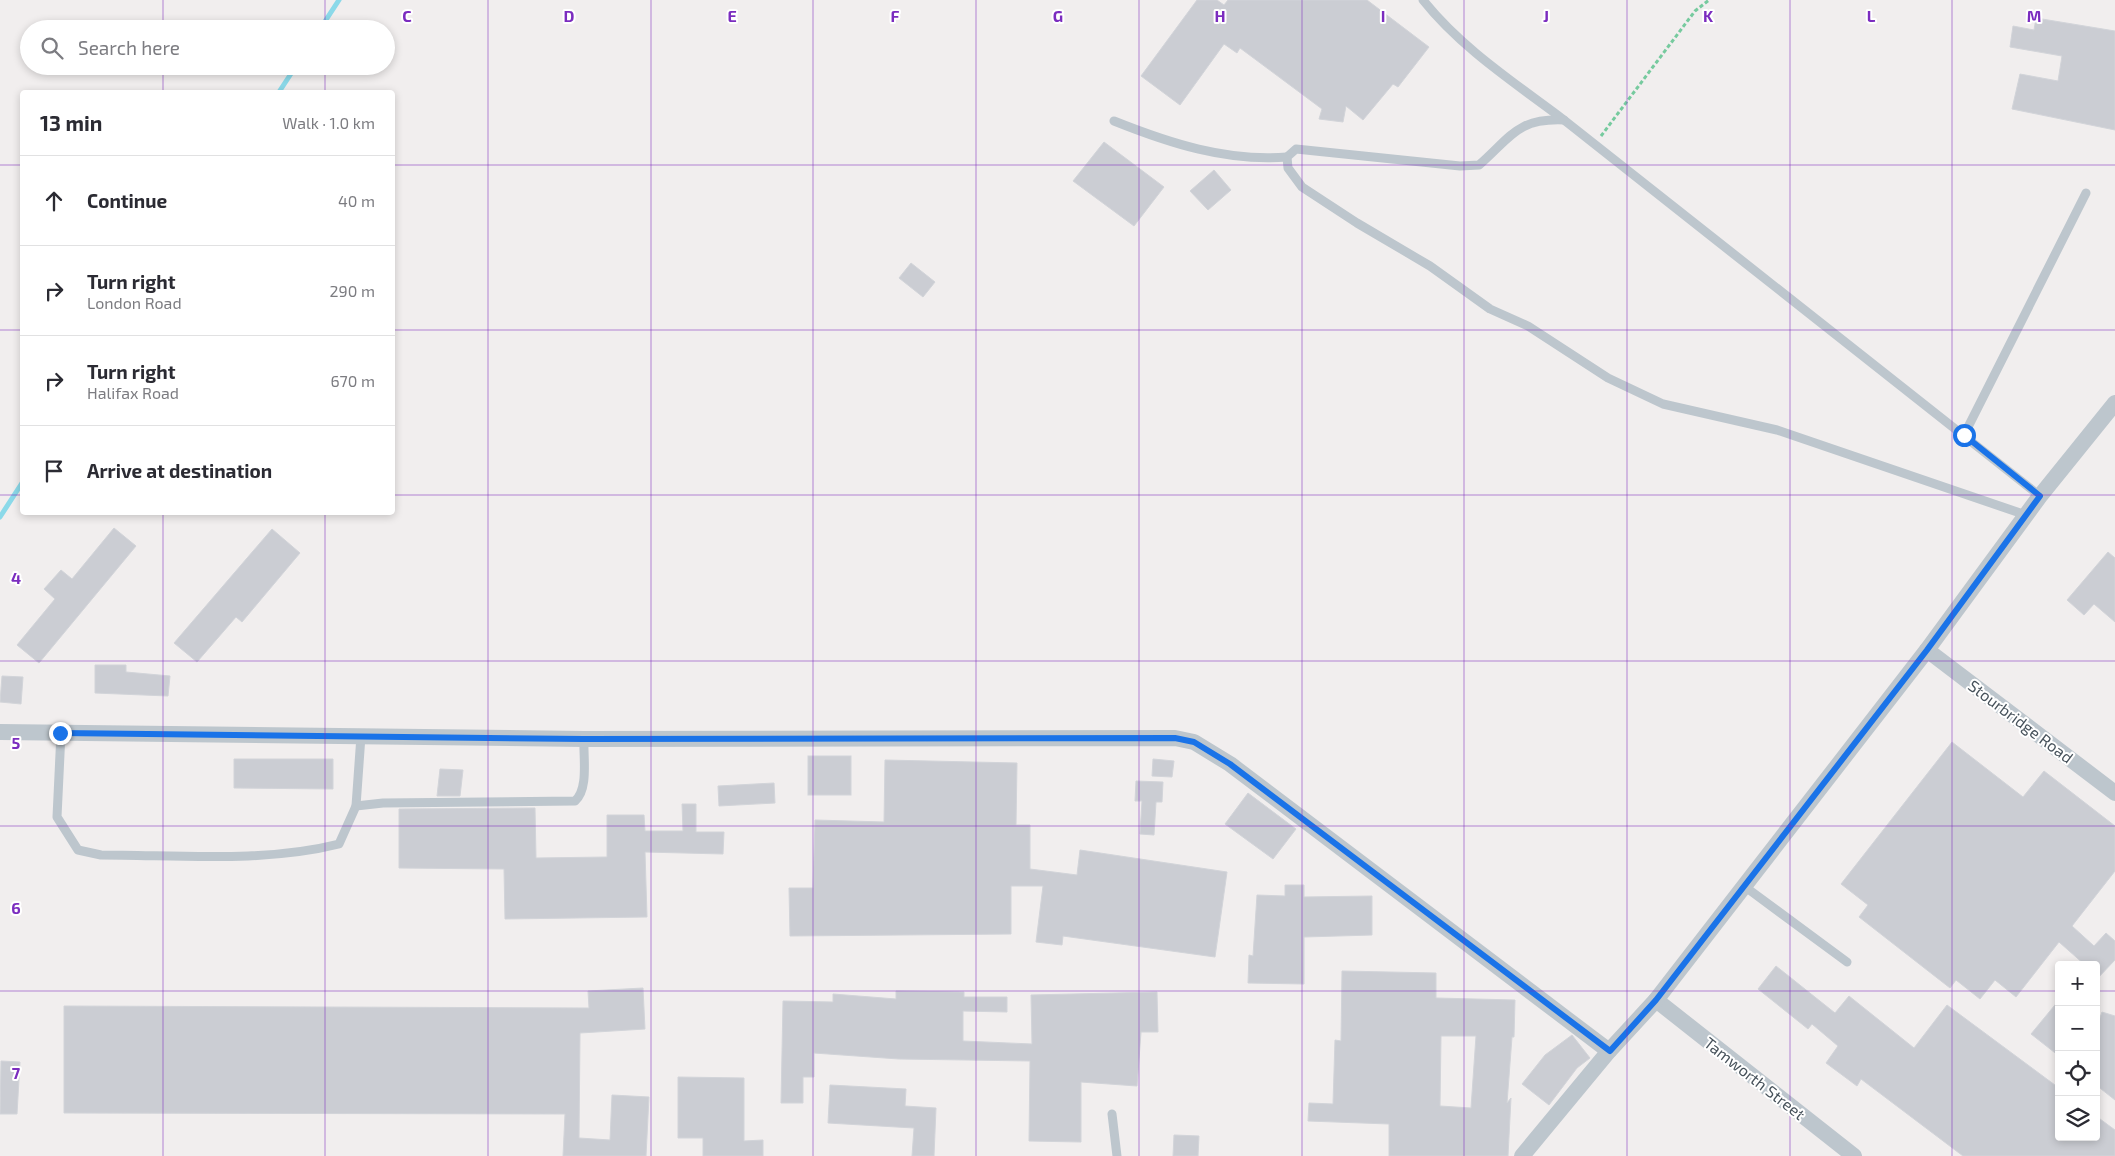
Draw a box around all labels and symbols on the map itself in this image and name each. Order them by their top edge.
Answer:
text: C [402,6,412,25]
text: D [564,6,575,25]
text: E [727,6,737,25]
text: F [891,6,900,25]
text: G [1053,6,1063,25]
text: H [1214,6,1226,25]
text: I [1381,6,1385,25]
text: J [1543,6,1549,25]
text: K [1703,6,1714,25]
text: L [1867,6,1876,25]
text: M [2027,6,2041,25]
route start [1953,424,1976,447]
text: 4 [11,568,21,587]
street label: Stourbridge Road [1965,675,2077,767]
route end [49,722,72,745]
text: 5 [12,733,21,752]
text: 6 [11,898,21,917]
street label: Tamworth Street [1701,1033,1809,1123]
text: 7 [12,1063,21,1082]

